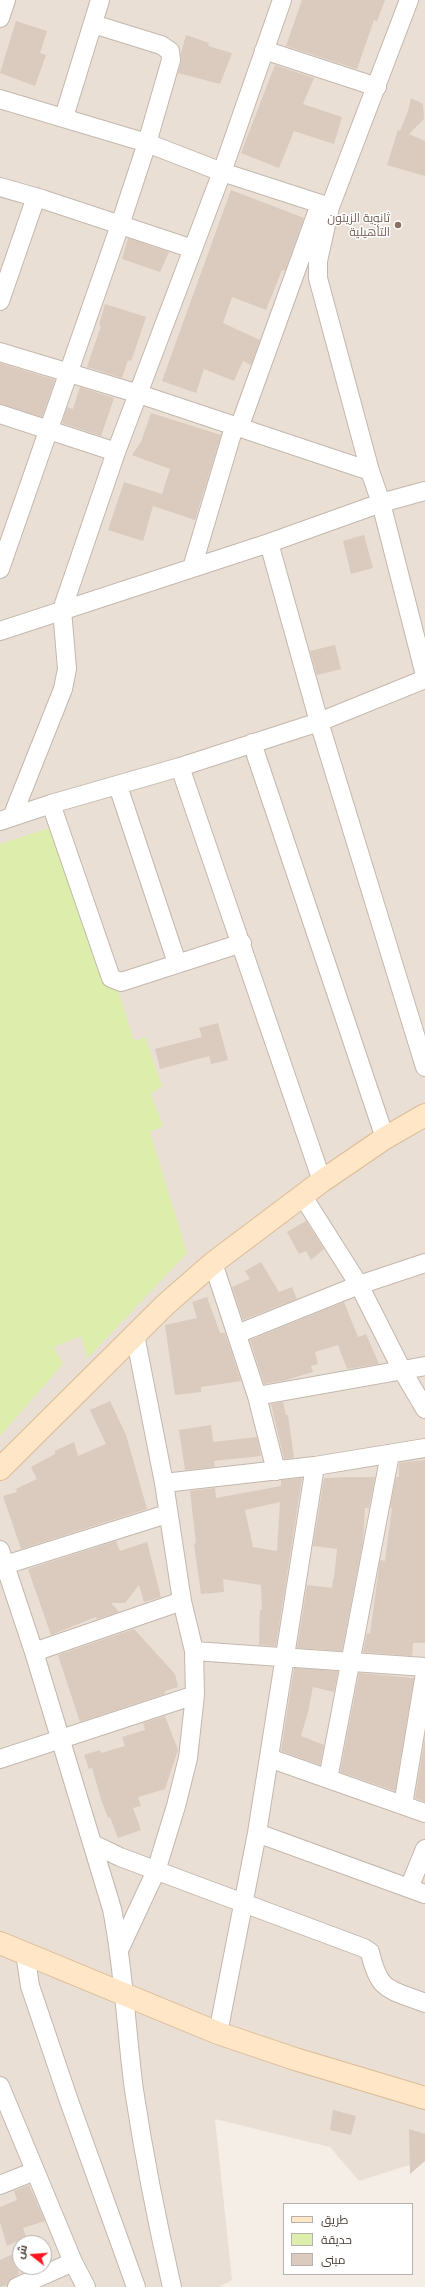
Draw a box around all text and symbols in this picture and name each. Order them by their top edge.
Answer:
place label: ثانوية الزيتون التأهيلية [327,211,390,239]
marker: ثانوية الزيتون التأهيلية [393,220,403,230]
legend [283,2203,413,2275]
text: طريق [321,2212,348,2227]
text: حديقة [321,2232,352,2247]
north arrow [12,2235,52,2275]
text: ش [13,2243,29,2260]
text: مبنى [321,2252,346,2267]

